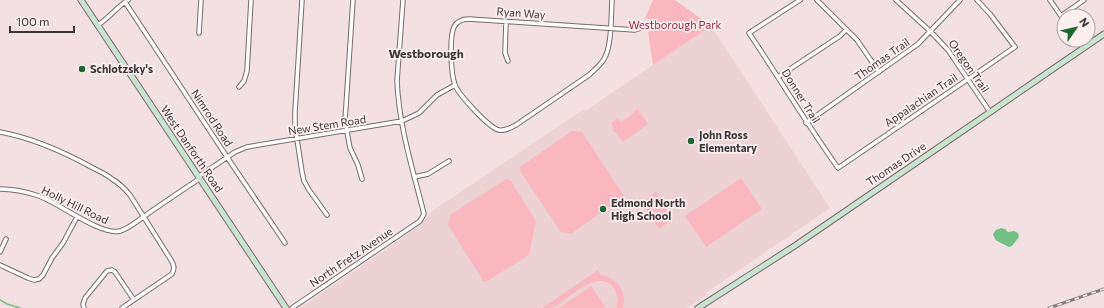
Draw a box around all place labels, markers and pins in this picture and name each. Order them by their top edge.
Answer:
place label: Schlotzsky's [90,62,153,75]
marker: Schlotzsky's [77,64,87,74]
place label: John Ross Elementary [699,128,757,154]
marker: John Ross Elementary [686,136,696,146]
place label: Edmond North High School [611,196,685,222]
marker: Edmond North High School [598,204,608,214]

